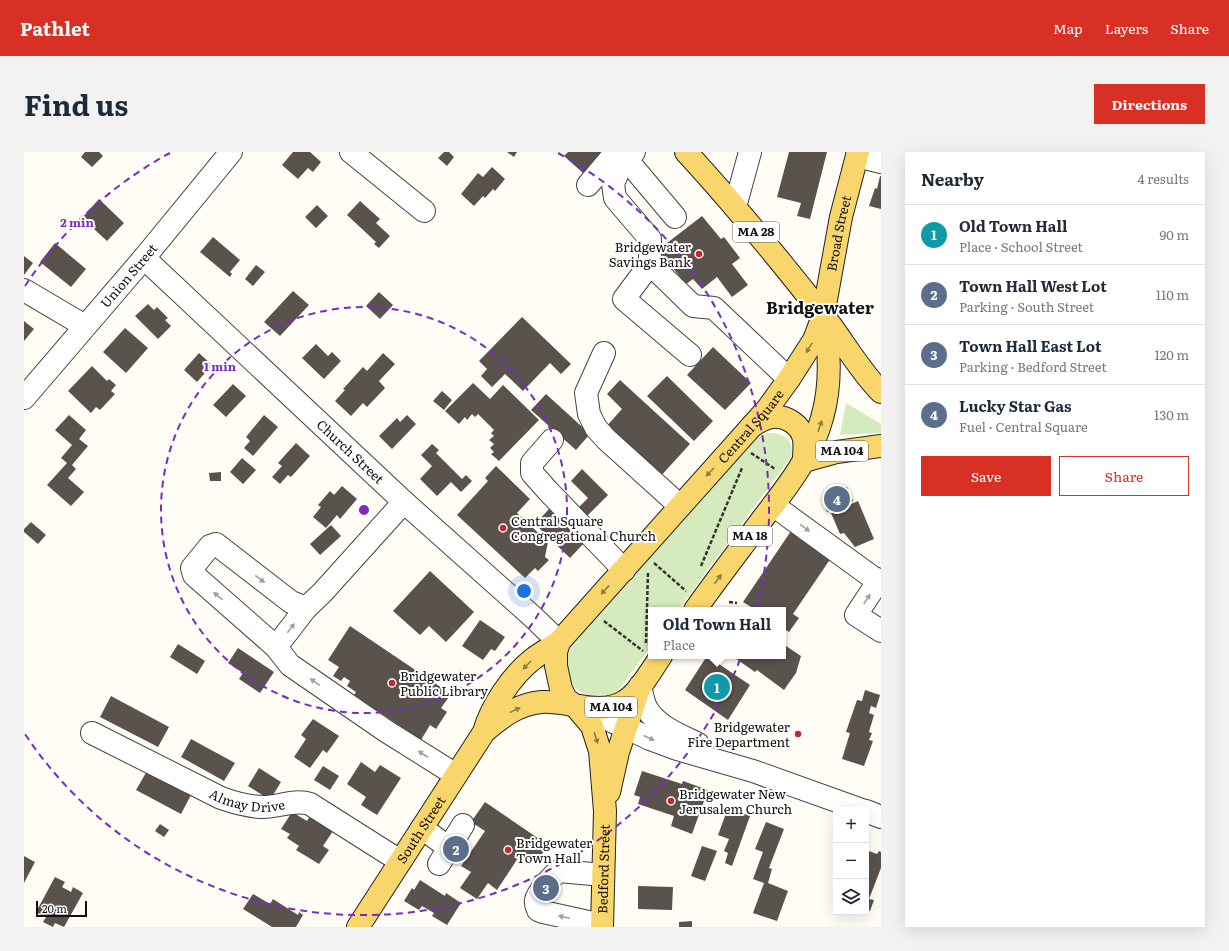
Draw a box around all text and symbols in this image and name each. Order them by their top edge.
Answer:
text: Pathlet [20,14,90,42]
text: Map [1053,18,1083,38]
text: Layers [1105,18,1148,38]
text: Share [1170,18,1209,38]
text: Find us [24,83,128,125]
button: Directions [1094,84,1205,124]
text: Nearby [921,166,984,191]
text: 4 results [1138,169,1189,188]
street label: Broad Street [821,192,855,273]
text: 2 min [60,213,94,231]
text: Old Town Hall [959,214,1067,237]
road number: MA 28 [733,222,779,242]
text: 1 [931,225,937,244]
text: 90 m [1159,225,1189,244]
place label: Bridgewater Savings Bank [609,237,692,271]
text: Place · School Street [959,237,1083,256]
street label: Union Street [95,239,162,312]
marker: Bridgewater Savings Bank [694,249,704,259]
text: Town Hall West Lot [959,274,1107,297]
text: 2 [931,285,937,304]
text: 110 m [1156,285,1189,304]
district label: Bridgewater [766,294,875,319]
text: Parking · South Street [959,297,1094,316]
text: Town Hall East Lot [959,334,1102,357]
one-way arrow [805,342,812,354]
text: 3 [930,345,938,364]
text: 120 m [1154,345,1189,364]
text: 1 min [204,357,237,375]
text: Parking · Bedford Street [959,357,1107,376]
street label: Central Square [713,385,788,467]
text: Lucky Star Gas [959,394,1072,417]
text: 4 [930,405,938,424]
text: 130 m [1154,405,1189,424]
street label: Church Street [313,415,389,488]
text: Fuel · Central Square [959,417,1088,436]
one-way arrow [817,420,823,432]
road number: MA 104 [816,441,868,461]
button: Save [921,456,1051,496]
button: Share [1059,456,1189,496]
one-way arrow [705,467,715,477]
pin: 4 [824,484,850,514]
centre of rings [357,503,371,517]
place label: Central Square Congregational Church [511,511,656,545]
marker: Central Square Congregational Church [498,523,508,533]
one-way arrow [800,524,810,532]
road number: MA 18 [728,526,772,546]
one-way arrow [714,573,722,584]
one-way arrow [255,574,266,583]
your location [514,581,534,601]
one-way arrow [600,585,610,595]
one-way arrow [213,591,224,600]
one-way arrow [863,593,871,604]
popup [648,607,786,659]
text: Old Town Hall [663,612,771,635]
one-way arrow [286,622,295,633]
text: Place [663,635,695,654]
one-way arrow [522,660,532,670]
place label: Bridgewater Public Library [400,666,489,700]
pin: 1 [704,672,730,702]
one-way arrow [310,678,320,686]
marker: Bridgewater Public Library [387,678,397,688]
road number: MA 104 [585,697,637,717]
one-way arrow [510,706,521,713]
place label: Bridgewater Fire Department [687,717,791,751]
marker: Bridgewater Fire Department [793,729,803,739]
one-way arrow [593,732,599,744]
one-way arrow [643,735,655,742]
one-way arrow [418,750,428,758]
street label: Almay Drive [206,784,287,816]
place label: Bridgewater New Jerusalem Church [679,784,793,818]
street label: South Street [392,791,450,867]
marker: Bridgewater New Jerusalem Church [666,796,676,806]
map controls [833,807,869,915]
button: + [833,807,869,843]
street label: Bedford Street [592,823,614,914]
place label: Bridgewater Town Hall [516,833,593,867]
pin: 2 [443,834,469,864]
button: − [833,843,869,879]
marker: Bridgewater Town Hall [503,845,513,855]
pin: 3 [533,873,559,903]
button: layers [833,879,869,915]
scale bar [36,899,87,918]
text: 20 m [42,900,67,916]
one-way arrow [558,913,570,919]

